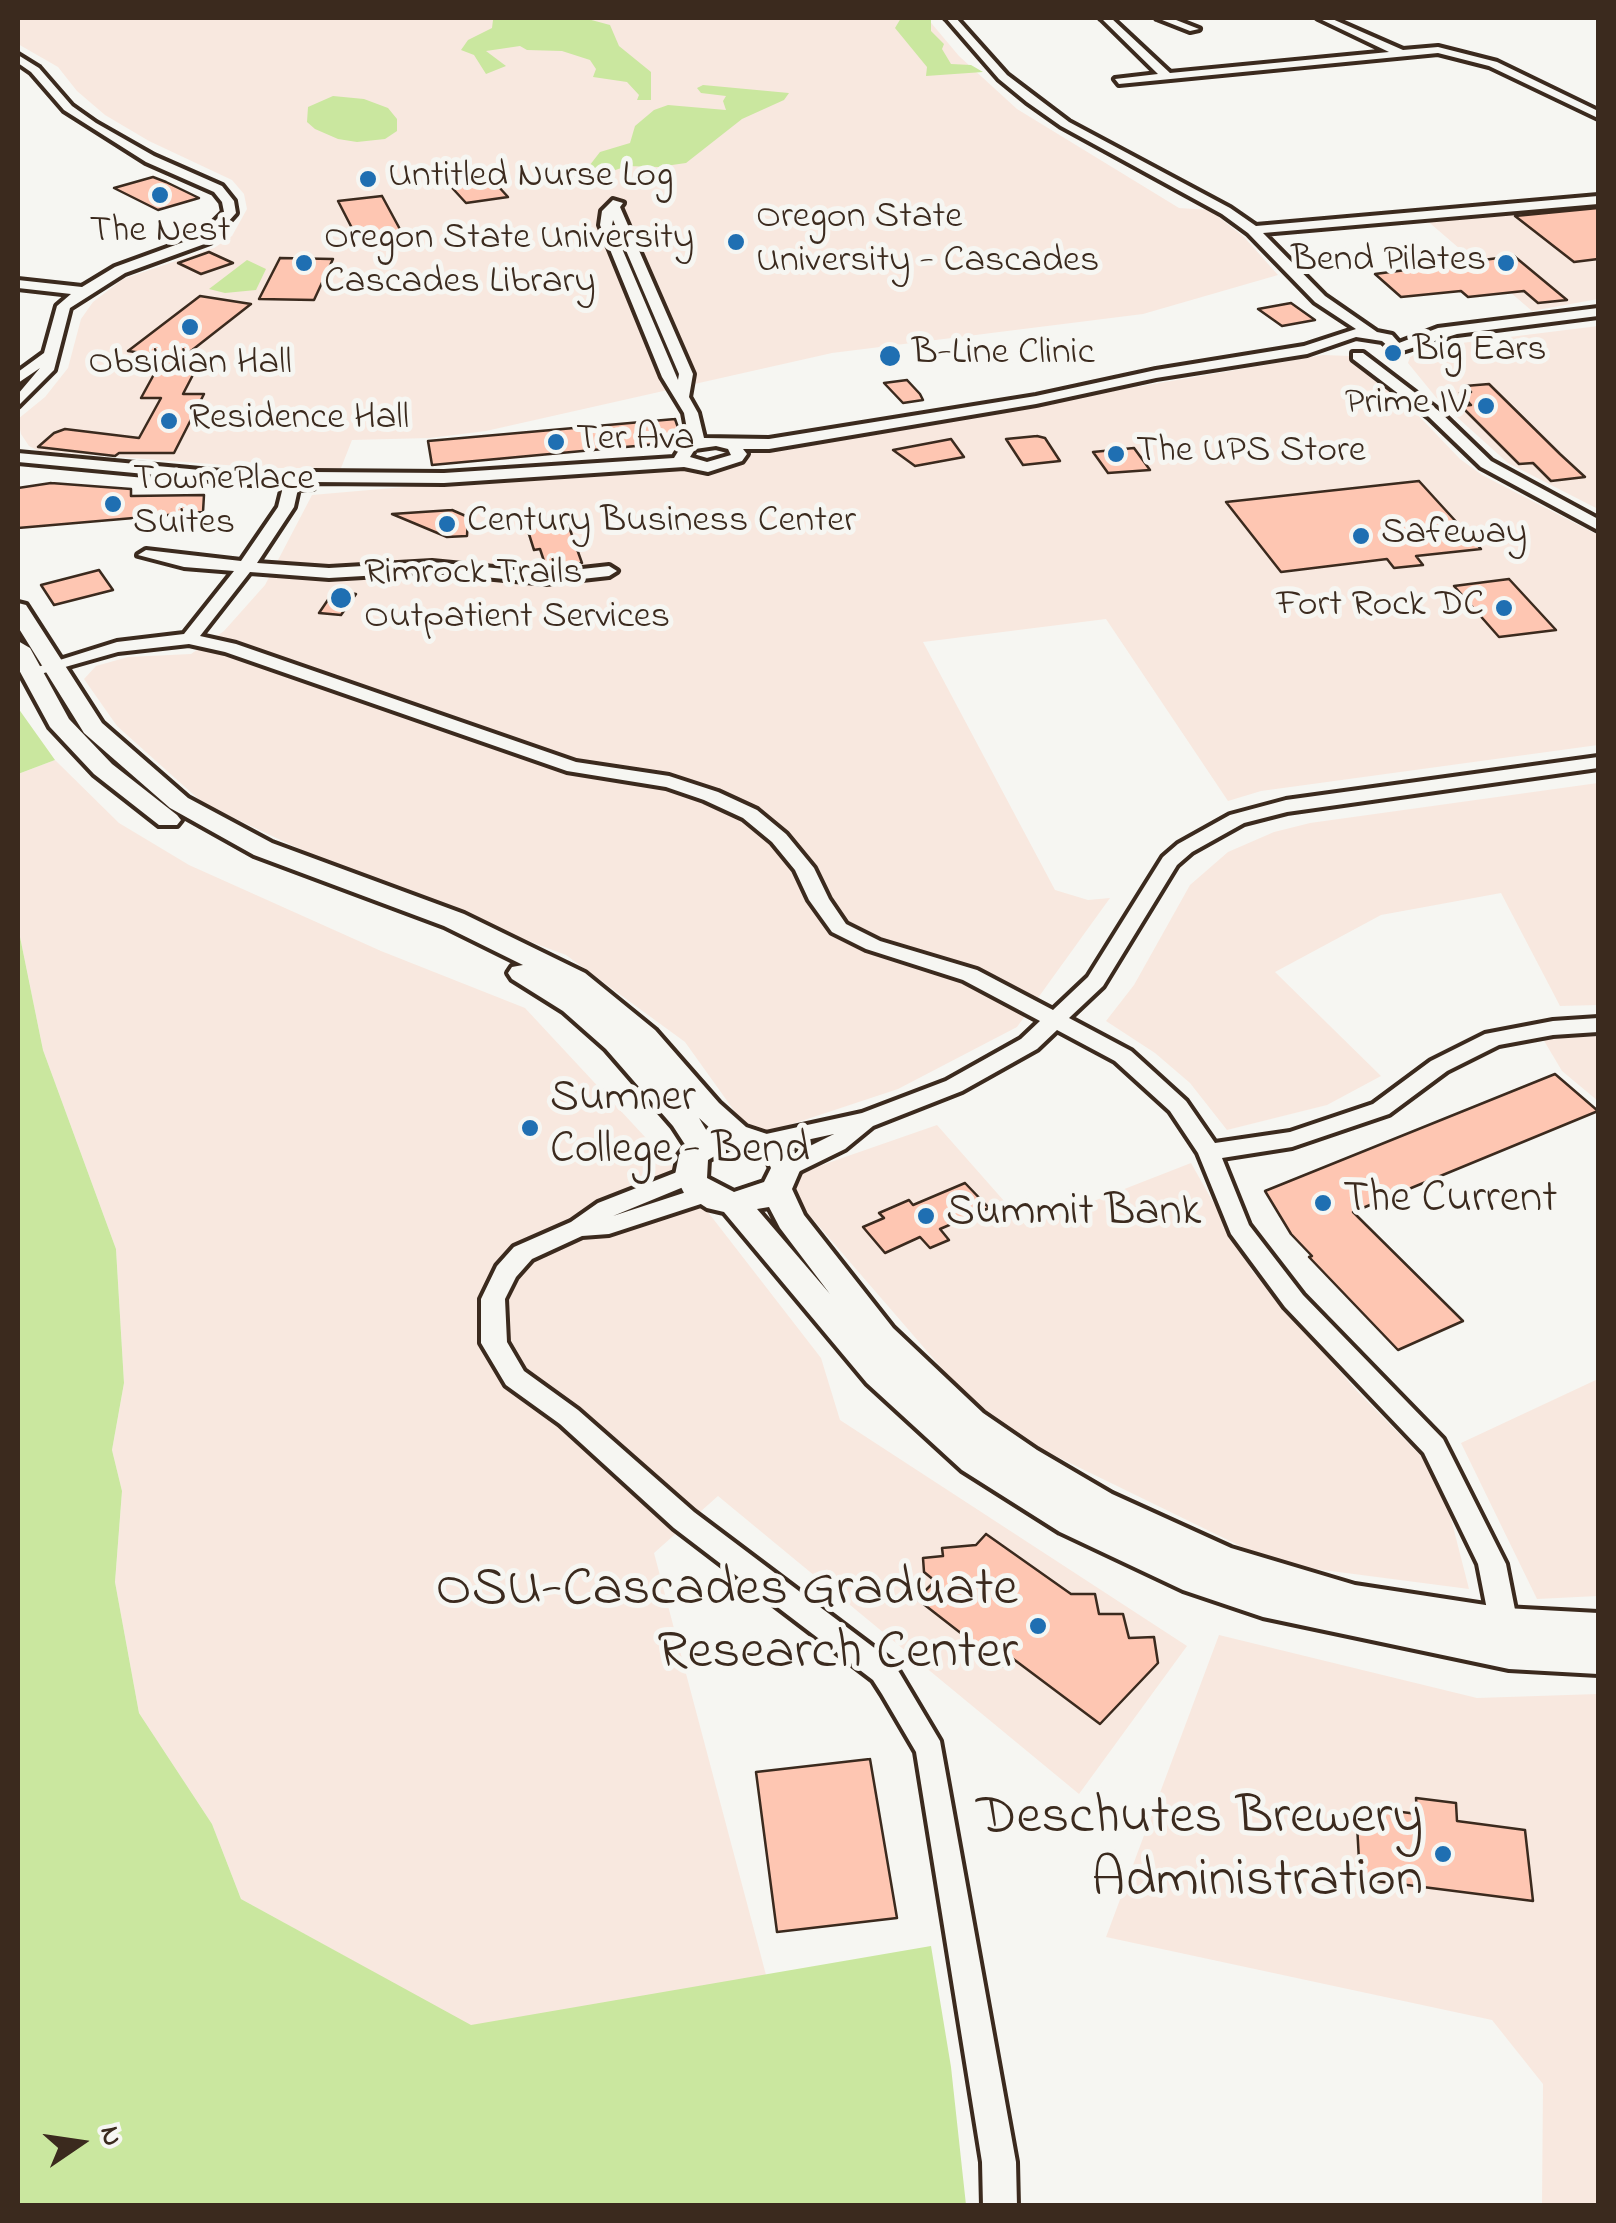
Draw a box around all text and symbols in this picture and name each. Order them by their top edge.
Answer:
place label: Untitled Nurse Log [388,156,673,202]
marker: Untitled Nurse Log [357,168,379,190]
marker: The Nest [149,184,171,206]
place label: Oregon State University - Cascades [756,197,1099,286]
place label: The Nest [89,211,231,257]
place label: Oregon State University Cascades Library [324,218,694,308]
marker: Oregon State University - Cascades [725,231,747,253]
place label: Bend Pilates [1291,240,1486,286]
marker: Oregon State University Cascades Library [293,252,315,274]
marker: Bend Pilates [1495,252,1517,274]
marker: Obsidian Hall [179,316,201,338]
place label: Big Ears [1413,330,1547,376]
place label: B-Line Clinic [912,333,1095,379]
marker: Big Ears [1382,342,1404,364]
place label: Obsidian Hall [88,343,292,389]
marker: B-Line Clinic [877,343,903,369]
place label: Prime IV [1345,383,1466,429]
marker: Prime IV [1475,395,1497,417]
place label: Residence Hall [189,398,409,444]
marker: Residence Hall [158,410,180,432]
place label: Ter Ava [576,419,695,465]
marker: Ter Ava [545,431,567,453]
place label: The UPS Store [1136,431,1366,477]
marker: The UPS Store [1105,443,1127,465]
place label: TownePlace Suites [133,459,314,548]
marker: TownePlace Suites [102,493,124,515]
place label: Century Business Center [467,501,856,547]
marker: Century Business Center [436,513,458,535]
place label: Safeway [1381,513,1527,559]
marker: Safeway [1350,525,1372,547]
place label: Rimrock Trails Outpatient Services [364,553,670,642]
marker: Rimrock Trails Outpatient Services [328,585,354,611]
place label: Fort Rock DC [1276,585,1484,631]
marker: Fort Rock DC [1493,597,1515,619]
place label: Sumner College - Bend [550,1075,810,1181]
marker: Sumner College - Bend [519,1117,541,1139]
place label: The Current [1343,1176,1557,1230]
place label: Summit Bank [946,1189,1201,1243]
marker: The Current [1312,1192,1334,1214]
marker: Summit Bank [915,1205,937,1227]
place label: OSU-Cascades Graduate Research Center [436,1561,1018,1690]
marker: OSU-Cascades Graduate Research Center [1027,1615,1049,1637]
place label: Deschutes Brewery Administration [976,1789,1423,1918]
marker: Deschutes Brewery Administration [1432,1843,1454,1865]
north arrow [30,2093,130,2193]
text: N [88,2122,132,2150]

